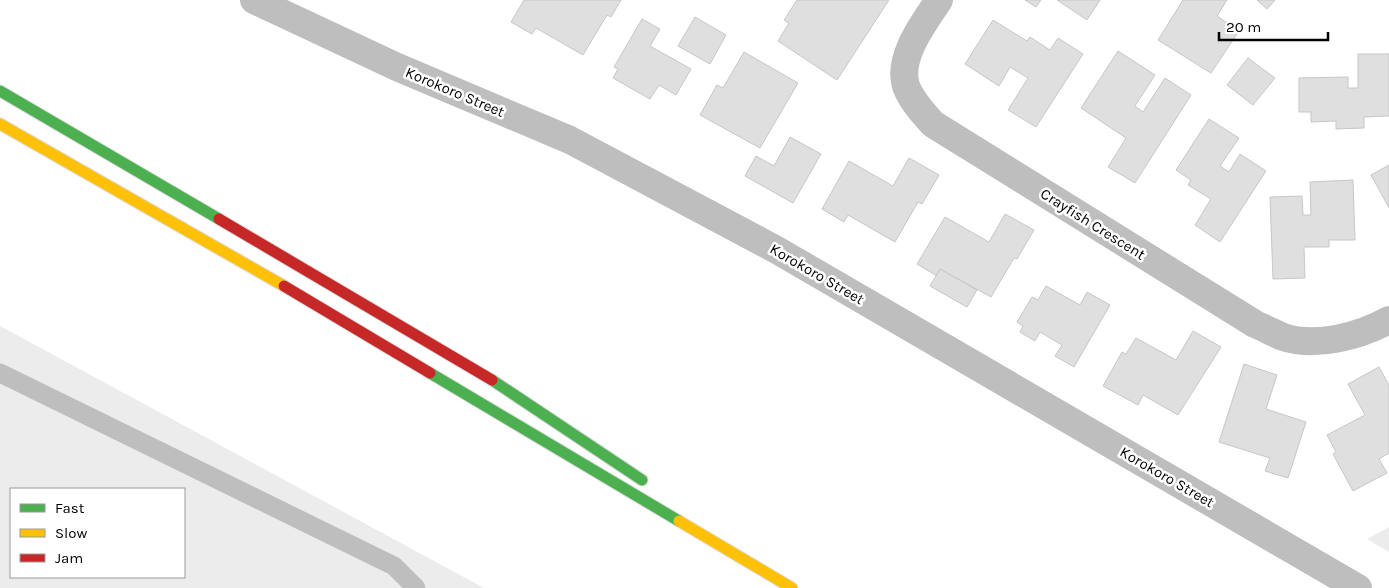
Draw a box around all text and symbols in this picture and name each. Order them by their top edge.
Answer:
scale bar [1219,10,1328,42]
text: 20 m [1226,18,1261,36]
street label: Korokoro Street [403,63,508,121]
street label: Crayfish Crescent [1037,184,1149,264]
street label: Korokoro Street [767,240,868,308]
street label: Korokoro Street [1117,443,1218,511]
legend [10,488,185,578]
text: Fast [55,499,85,517]
text: Slow [55,524,87,542]
text: Jam [55,549,83,567]

